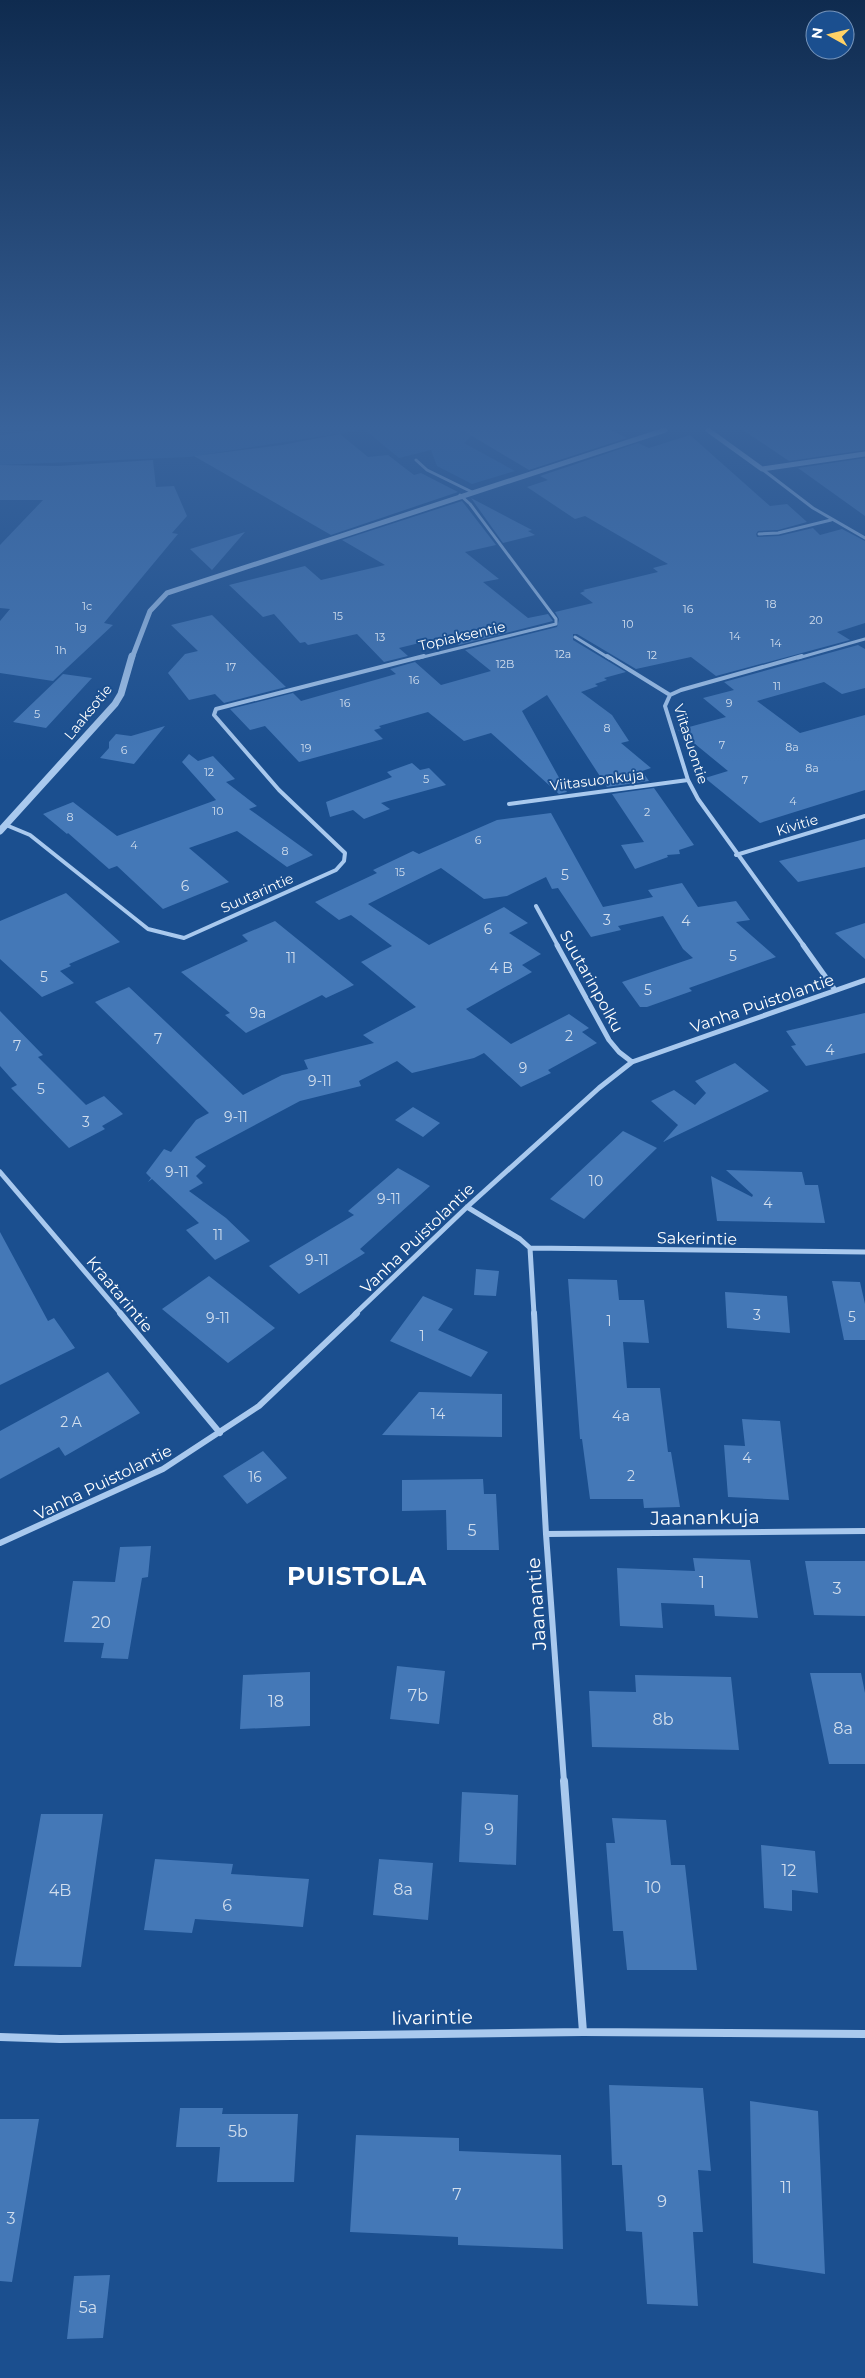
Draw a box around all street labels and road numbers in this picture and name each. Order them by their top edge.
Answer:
street label: Topiaksentie [417,617,507,655]
street label: Laaksotie [60,681,116,743]
street label: Viitasuontie [670,702,712,786]
street label: Viitasuonkuja [549,765,645,795]
street label: Kivitie [774,810,820,840]
street label: Suutarintie [218,869,296,917]
street label: Suutarinpolku [556,927,627,1036]
street label: Vanha Puistolantie [688,970,836,1037]
street label: Vanha Puistolantie [357,1179,478,1298]
street label: Sakerintie [657,1228,737,1249]
street label: Kraatarintie [82,1252,157,1336]
street label: Vanha Puistolantie [31,1441,175,1524]
street label: Jaanankuja [649,1505,760,1530]
street label: Jaanantie [522,1557,551,1652]
street label: Iivarintie [391,2005,473,2030]

